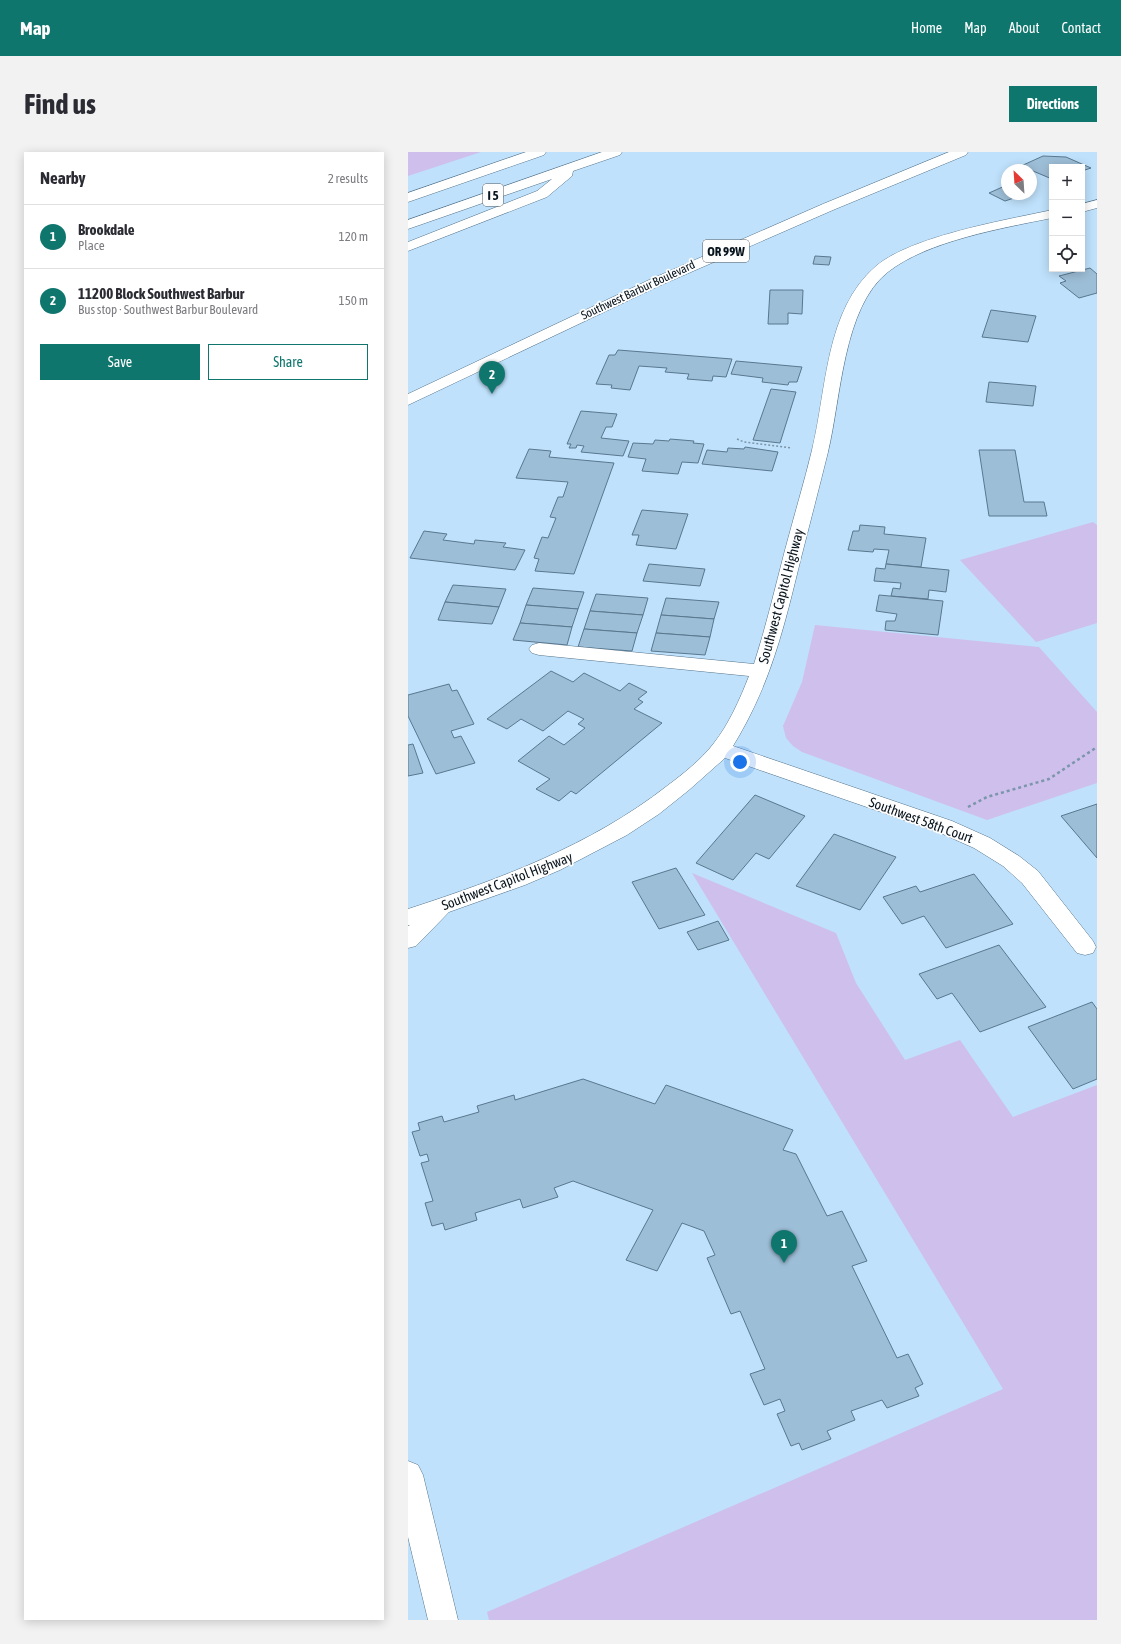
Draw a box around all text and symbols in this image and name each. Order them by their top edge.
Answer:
text: Map [20,17,51,39]
text: Home [911,20,942,36]
text: Map [964,20,987,36]
text: About [1009,20,1040,36]
text: Contact [1062,20,1101,36]
button: Directions [1009,86,1097,122]
text: Find us [24,88,96,120]
north arrow [1001,164,1037,200]
map controls [1049,164,1085,272]
button: + [1049,164,1085,200]
text: Nearby [40,168,86,188]
text: 2 results [328,171,368,186]
road number: I 5 [483,184,503,206]
button: − [1049,200,1085,236]
text: Brookdale [78,221,135,238]
text: 1 [50,229,56,244]
text: 120 m [339,229,368,244]
button: locate [1049,236,1085,272]
text: Place [78,238,105,253]
road number: OR 99W [703,240,749,262]
street label: Southwest Barbur Boulevard [579,257,697,323]
text: 11200 Block Southwest Barbur [78,285,244,302]
text: 2 [50,293,56,308]
text: 150 m [339,293,368,308]
text: Bus stop · Southwest Barbur Boulevard [78,302,258,317]
button: Save [40,344,200,380]
button: Share [208,344,368,380]
pin: 2 [479,361,505,394]
street label: Southwest Capitol Highway [755,527,807,665]
your location [730,752,750,772]
street label: Southwest 58th Court [867,794,975,846]
street label: Southwest Capitol Highway [439,849,575,913]
pin: 1 [771,1230,797,1263]

